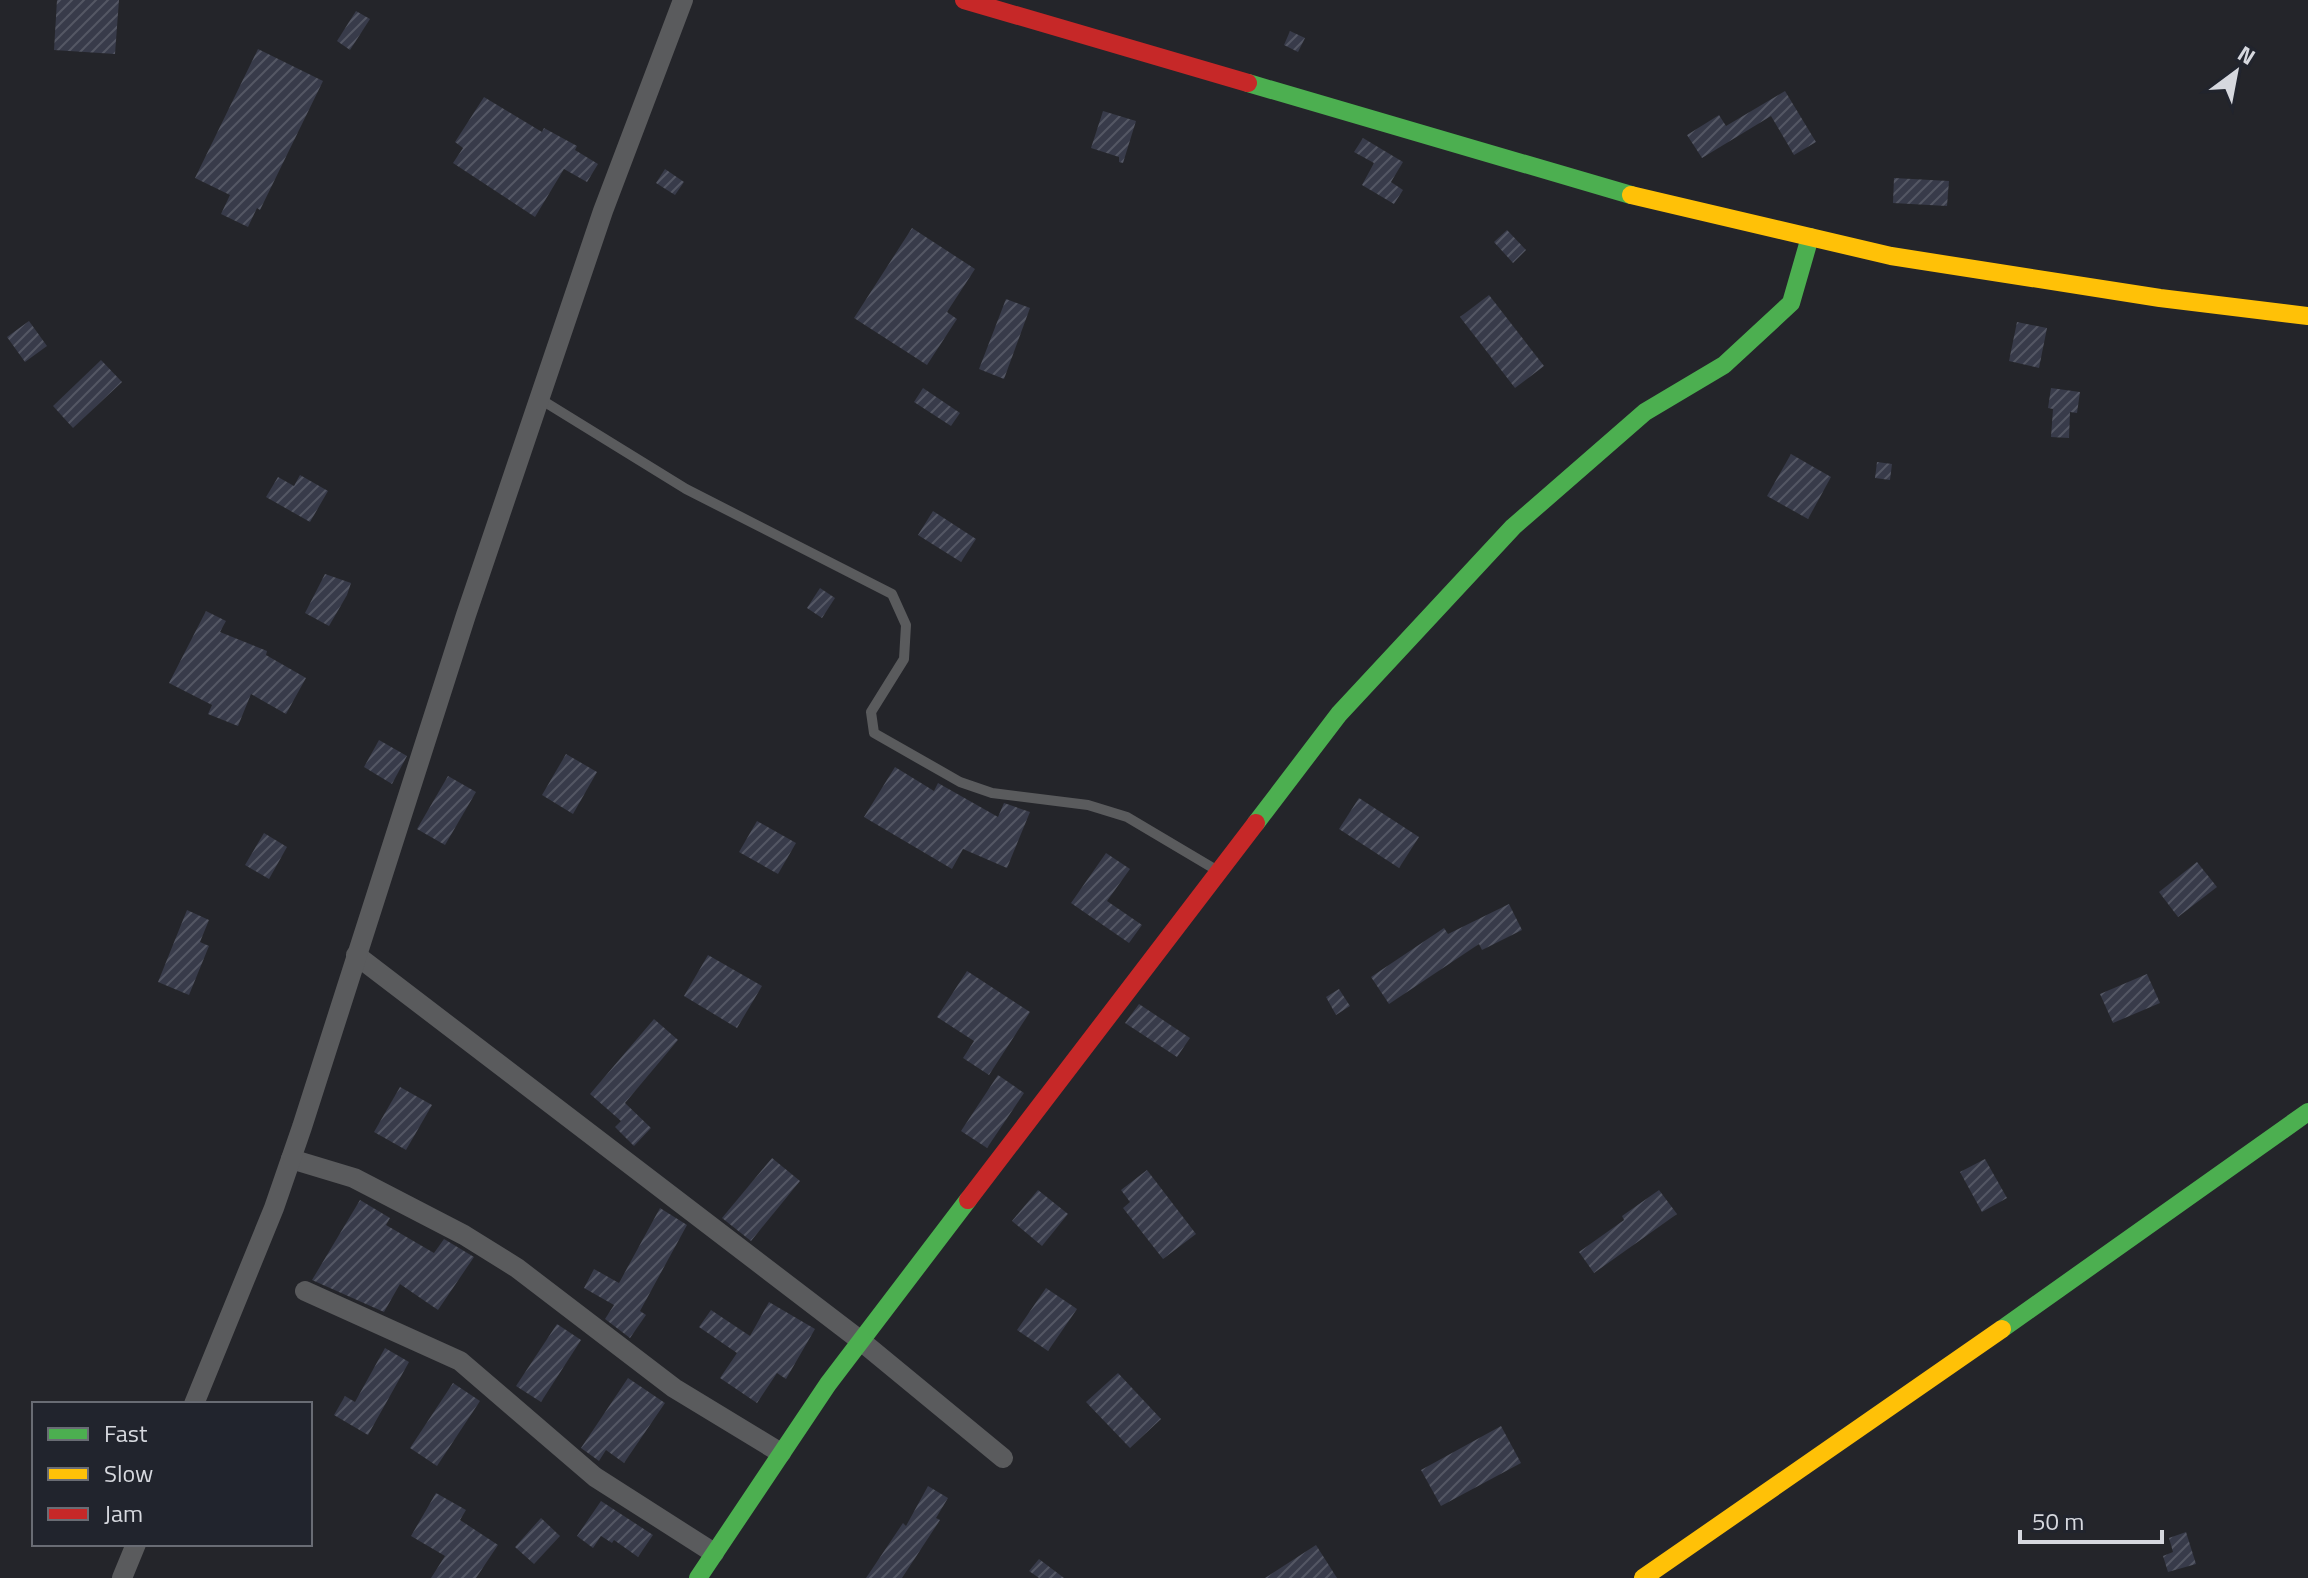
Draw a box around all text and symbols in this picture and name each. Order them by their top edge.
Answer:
north arrow [2196,32,2276,112]
text: N [2231,37,2262,73]
legend [32,1402,312,1546]
text: Fast [104,1415,148,1451]
text: Slow [104,1455,153,1491]
scale bar [2020,1494,2162,1544]
text: Jam [104,1495,143,1531]
text: 50 m [2032,1503,2084,1539]

